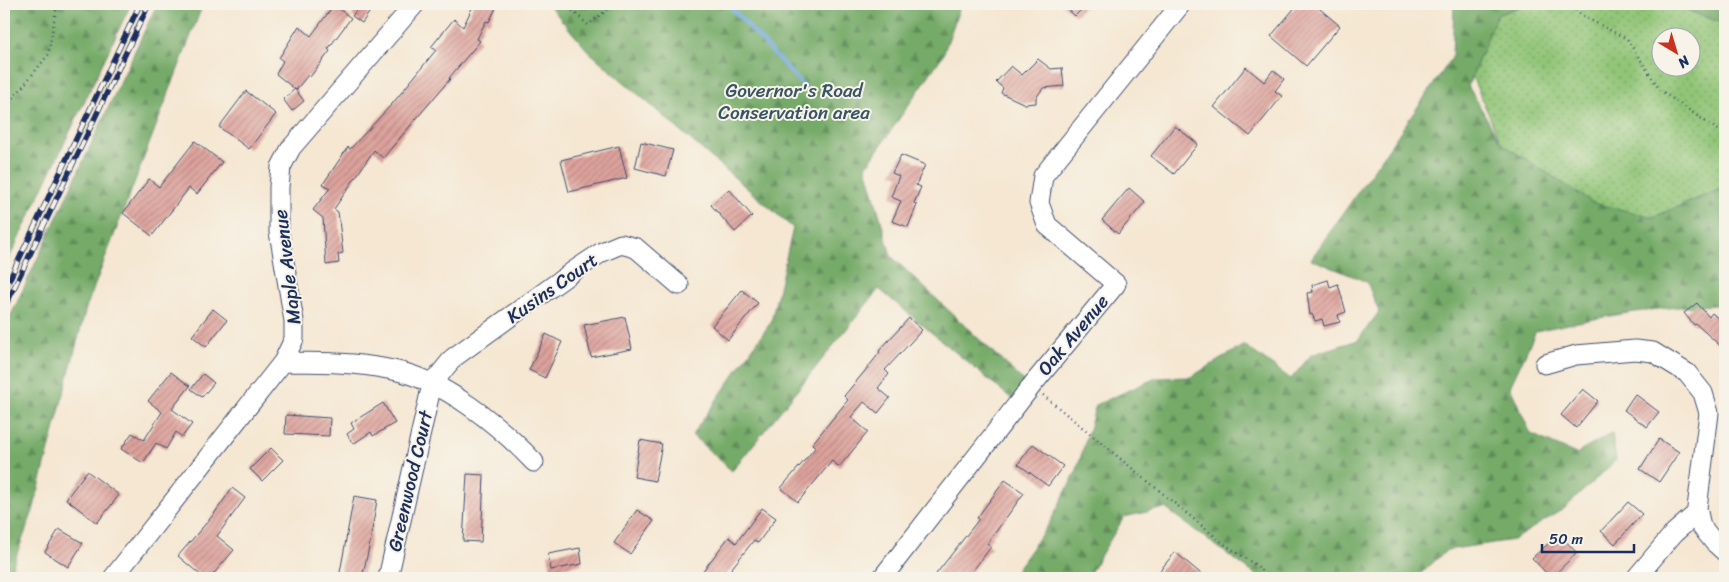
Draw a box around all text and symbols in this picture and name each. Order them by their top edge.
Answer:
north arrow [1652,28,1702,78]
text: N [1672,48,1696,75]
park label: Governor's Road Conservation area [718,74,870,129]
street label: Maple Avenue [264,207,310,327]
street label: Kusins Court [499,244,605,332]
street label: Oak Avenue [1029,287,1117,383]
street label: Greenwood Court [378,406,443,555]
scale bar [1542,522,1634,554]
text: 50 m [1549,526,1584,552]

